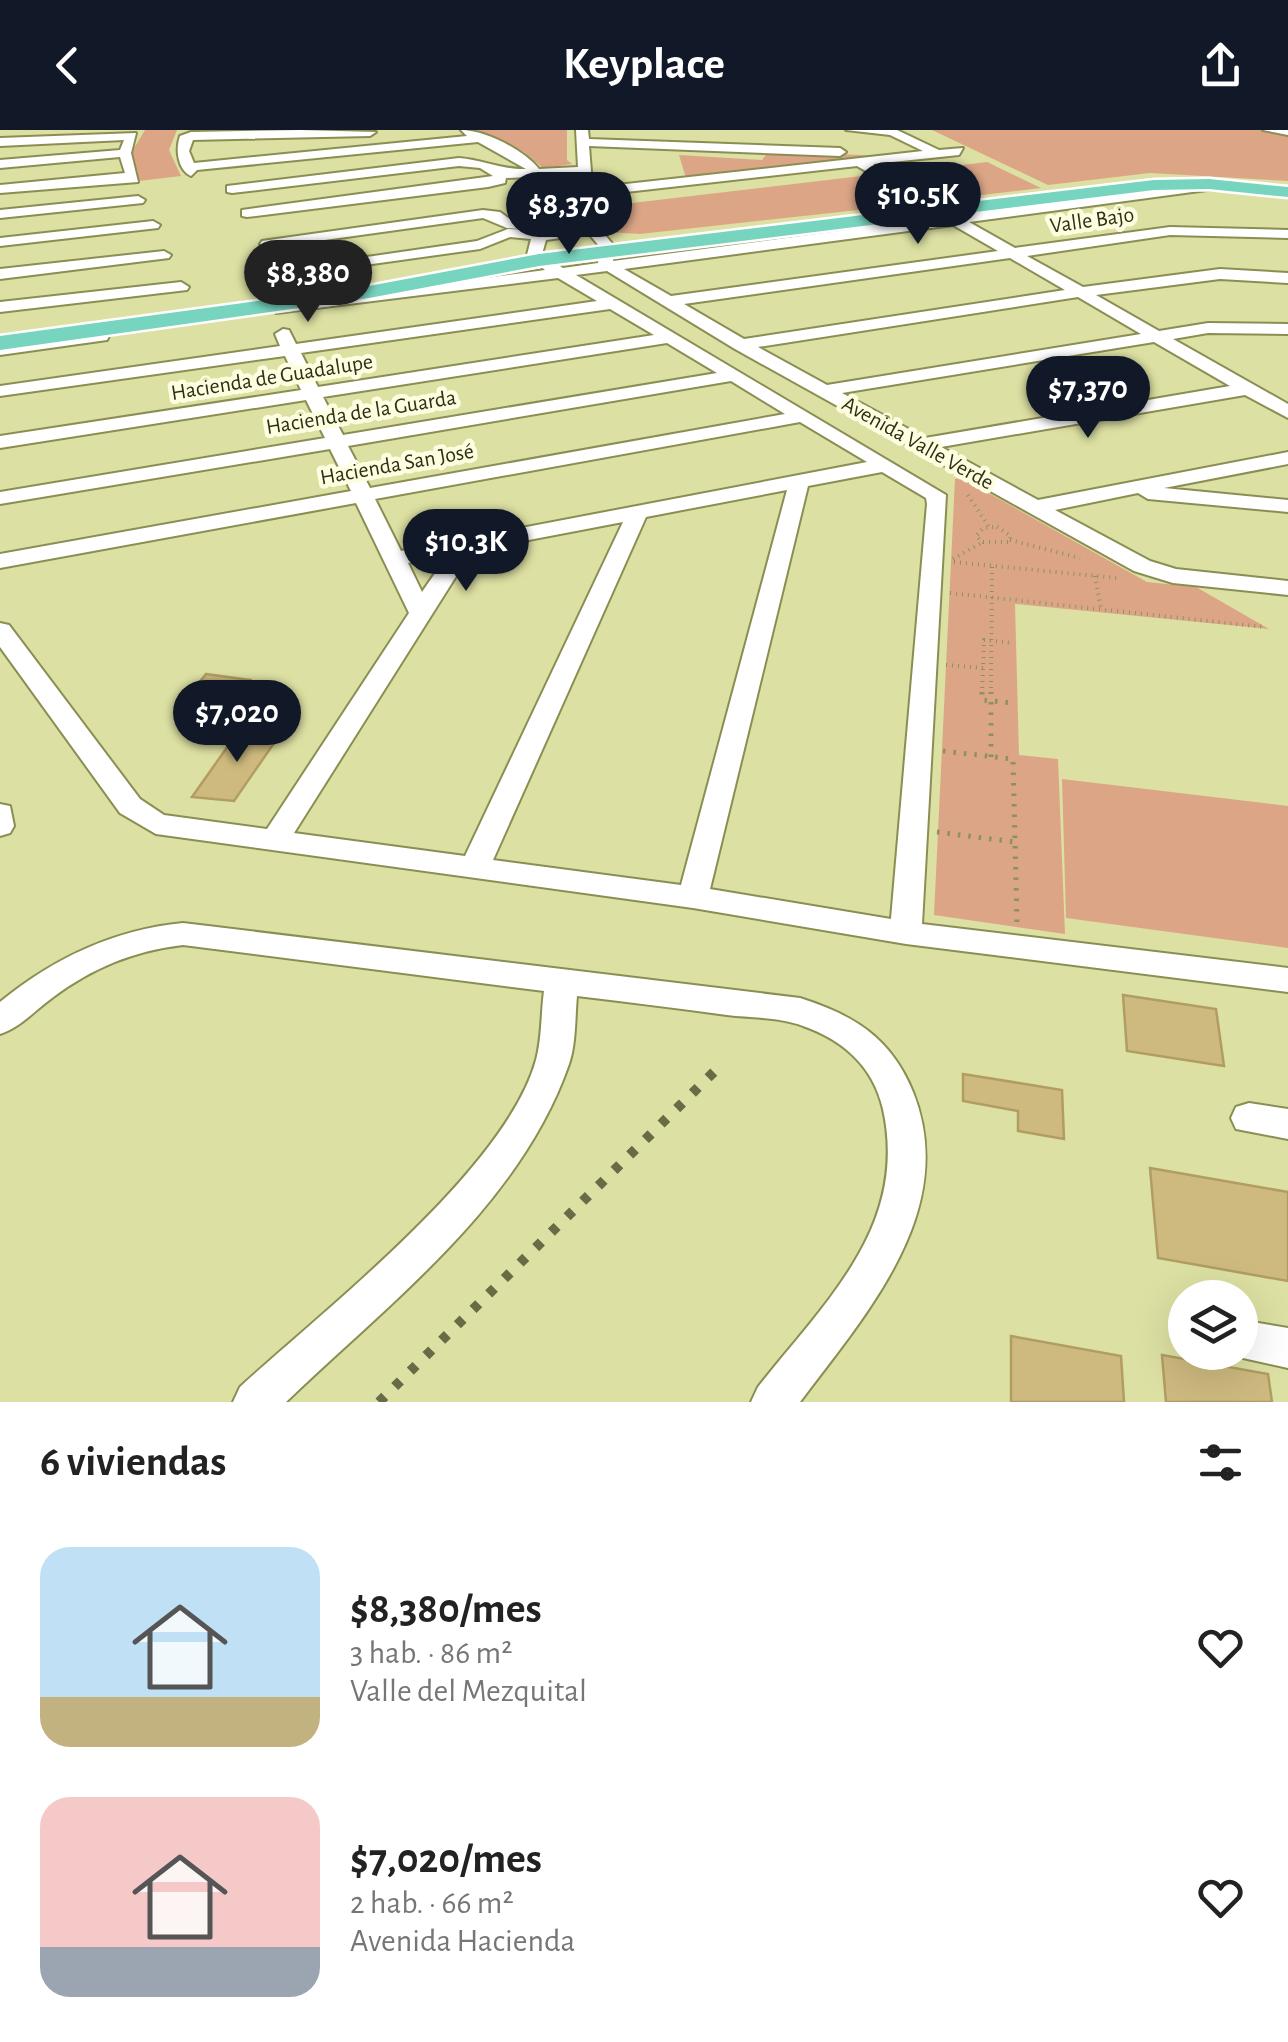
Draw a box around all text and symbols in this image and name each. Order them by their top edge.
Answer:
icon: back [40,38,95,93]
icon: share [1193,38,1248,93]
text: Keyplace [563,42,725,87]
pin: $10.5K [837,162,999,247]
pin: $8,370 [488,172,650,257]
text: $10.5K [877,178,959,210]
text: $8,370 [528,188,610,220]
street label: Valle Bajo [1049,203,1135,237]
pin: $8,380 [227,240,389,325]
text: $8,380 [266,256,350,288]
street label: Hacienda de Guadalupe [169,350,375,404]
pin: $7,370 [1007,356,1169,441]
text: $7,370 [1048,372,1128,404]
street label: Hacienda de la Guarda [264,386,458,438]
street label: Avenida Valle Verde [839,392,997,494]
street label: Hacienda San José [318,440,476,488]
pin: $10.3K [385,509,547,594]
text: $10.3K [425,525,507,557]
pin: $7,020 [156,680,318,765]
text: $7,020 [195,696,279,728]
map controls [1168,1280,1258,1370]
button: layers [1168,1280,1258,1370]
icon: filters [1193,1435,1248,1490]
text: 6 viviendas [40,1441,226,1483]
icon: home [120,1587,240,1707]
text: $8,380/mes [350,1588,542,1630]
icon: heart [1193,1620,1248,1675]
text: 3 hab. · 86 m² [350,1637,512,1669]
text: Valle del Mezquital [350,1675,587,1707]
icon: home [120,1837,240,1957]
text: $7,020/mes [350,1838,542,1880]
icon: heart [1193,1870,1248,1925]
text: 2 hab. · 66 m² [350,1887,514,1919]
text: Avenida Hacienda [350,1925,575,1957]

